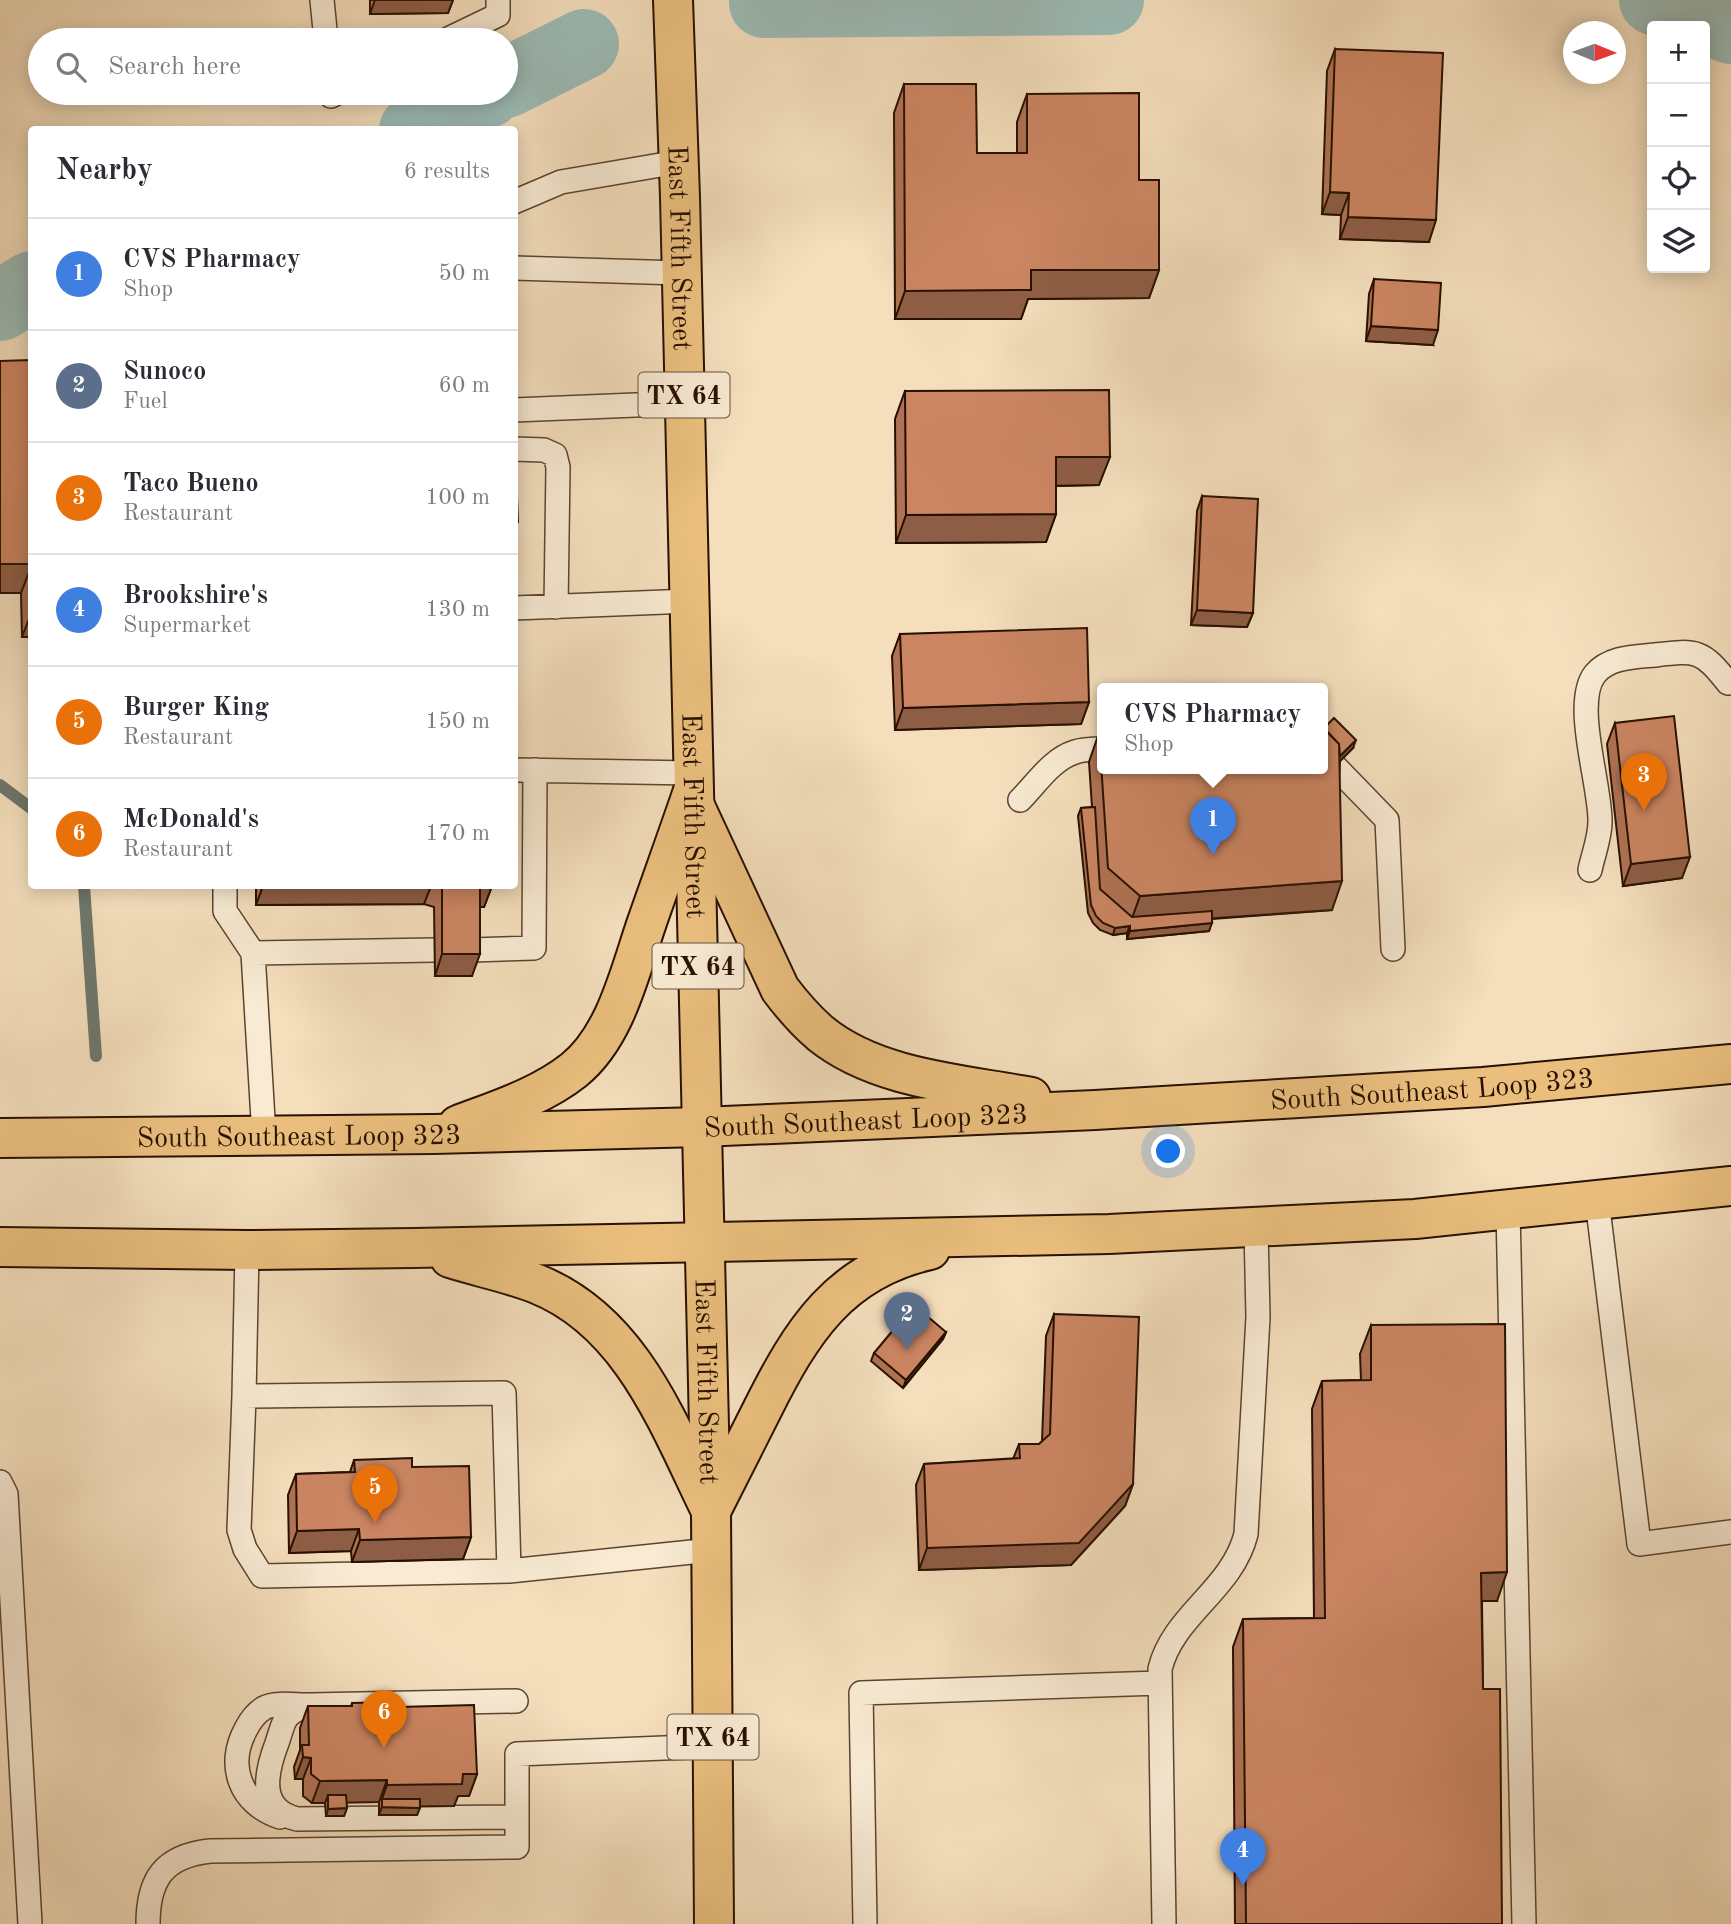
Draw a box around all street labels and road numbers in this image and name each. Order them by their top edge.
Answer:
street label: East Fifth Street [661,145,695,351]
road number: TX 64 [638,372,730,418]
street label: East Fifth Street [675,713,708,919]
road number: TX 64 [652,944,744,988]
street label: South Southeast Loop 323 [1269,1066,1595,1117]
street label: South Southeast Loop 323 [703,1102,1029,1144]
street label: South Southeast Loop 323 [137,1122,462,1154]
street label: East Fifth Street [689,1278,721,1485]
road number: TX 64 [668,1714,758,1760]

